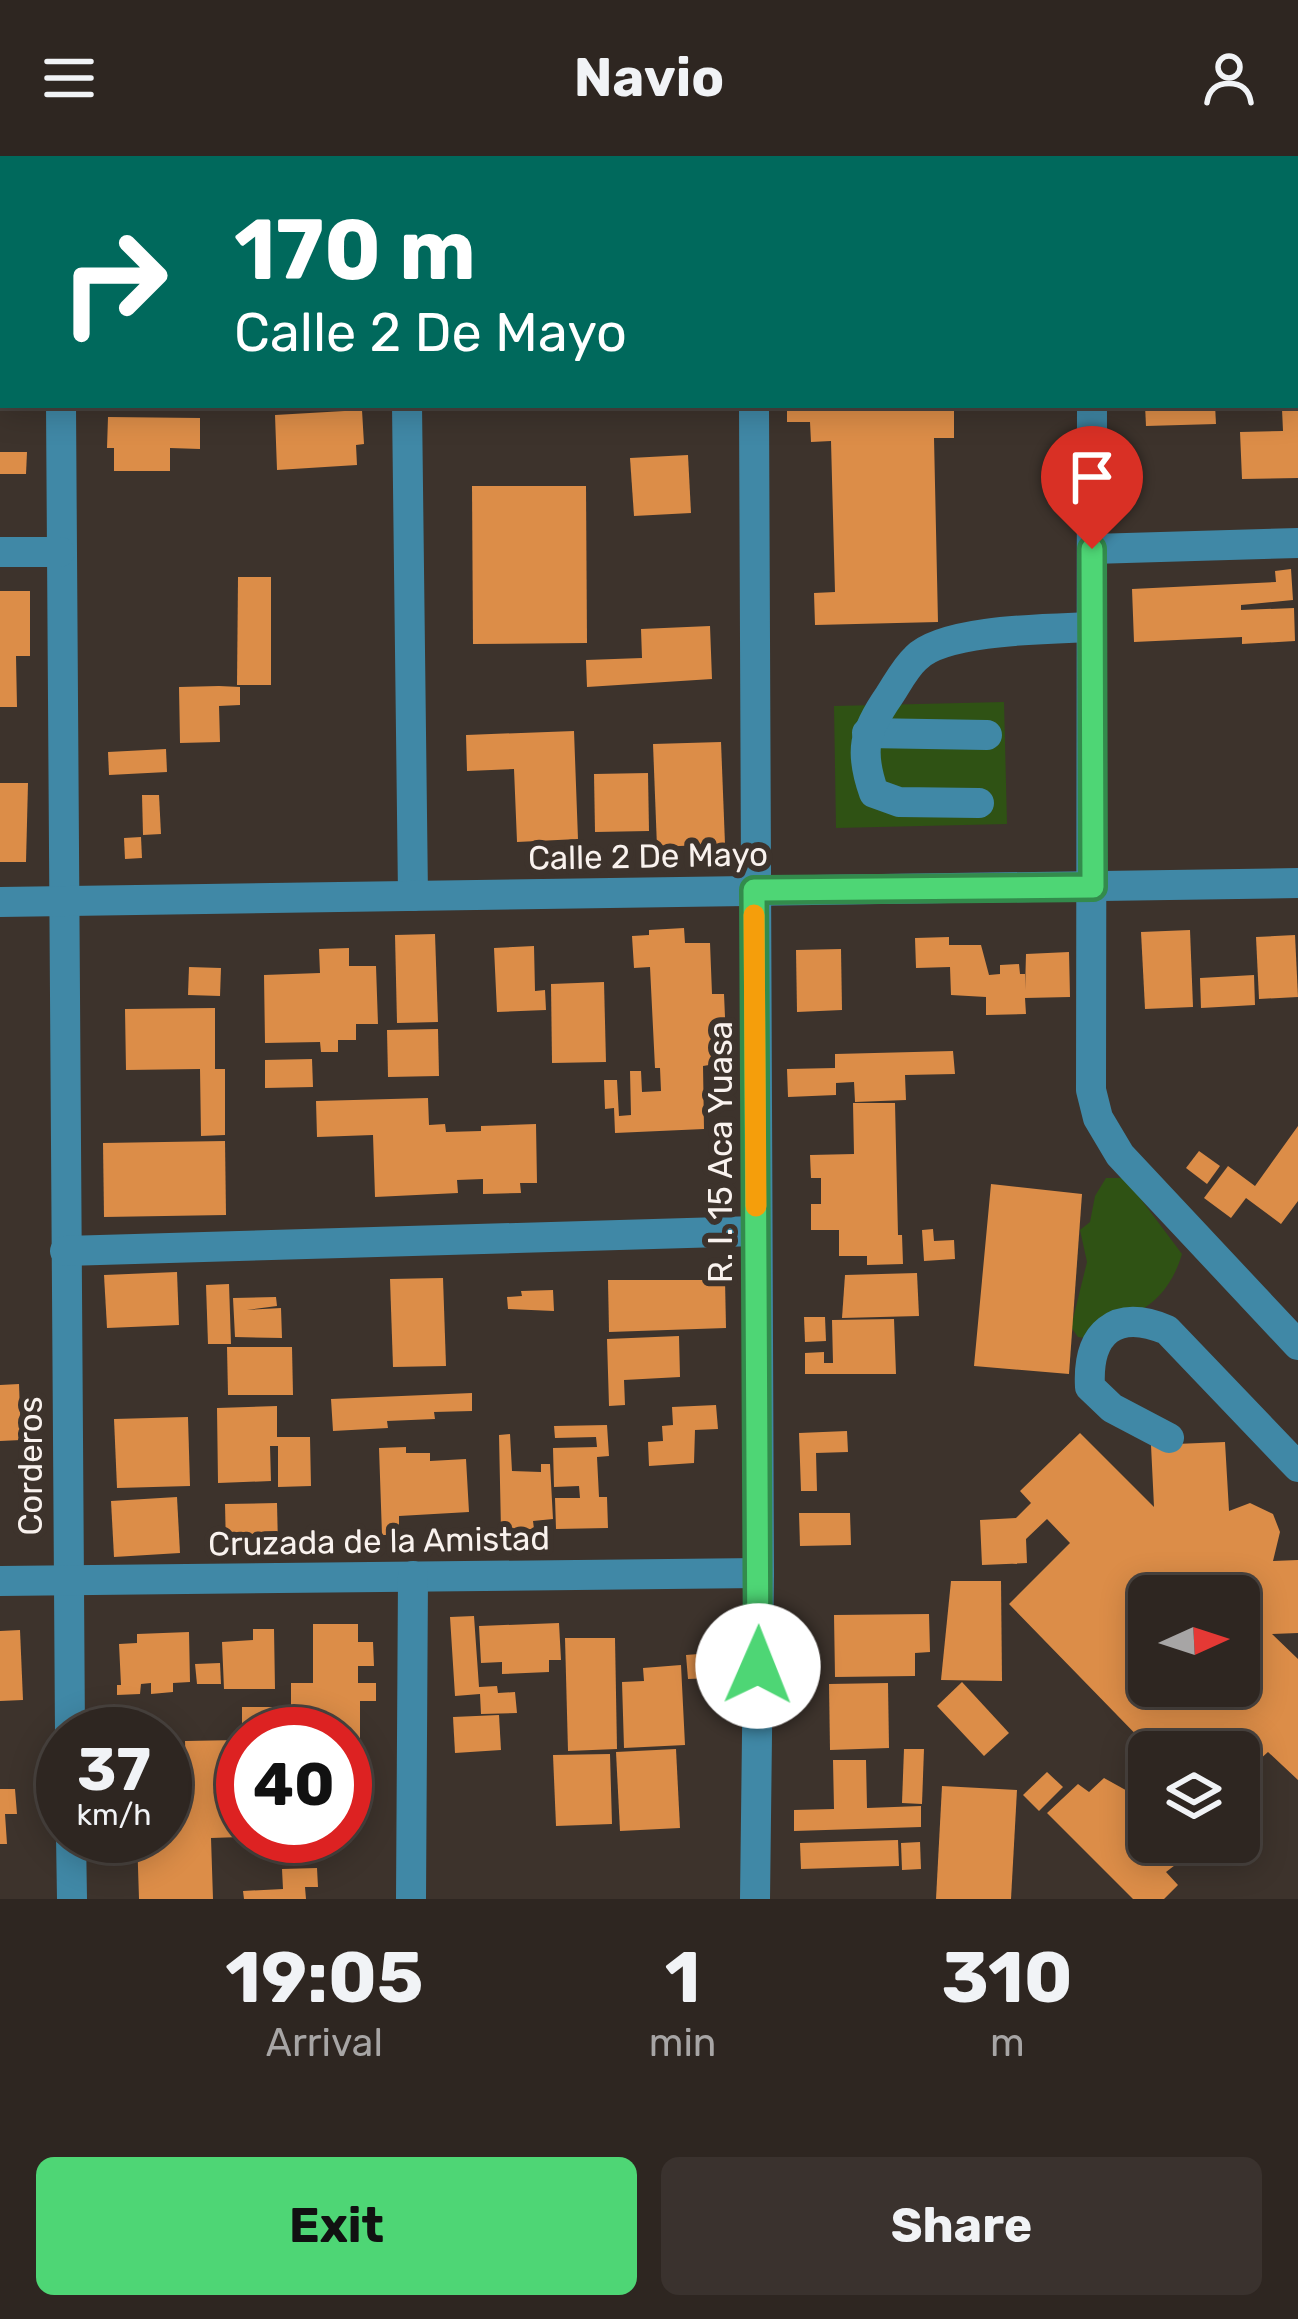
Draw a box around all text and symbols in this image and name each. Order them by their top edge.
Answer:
icon: menu [36,45,102,111]
icon: person [1196,45,1262,111]
text: Navio [574,46,724,110]
text: 170 m [234,200,476,300]
icon: right [36,204,192,360]
text: Calle 2 De Mayo [234,301,627,365]
pin [1041,426,1143,549]
icon: arrive [1059,444,1125,510]
street label: Calle 2 De Mayo [528,834,768,878]
street label: R. I. 15 Aca Yuasa [701,1021,740,1283]
street label: Corderos [11,1396,50,1536]
street label: Cruzada de la Amistad [208,1519,550,1563]
north arrow [1128,1575,1260,1707]
map controls [1128,1575,1260,1863]
position arrow [695,1603,821,1729]
speed limit sign: 40 [216,1707,372,1863]
button: layers [1128,1731,1260,1863]
text: 37 [77,1734,151,1805]
text: km/h [77,1797,151,1833]
text: 19:05 [225,1935,424,2020]
text: 1 [665,1935,700,2020]
text: 310 [942,1935,1073,2020]
text: Arrival [266,2020,383,2066]
text: min [649,2020,716,2066]
text: m [990,2020,1025,2066]
button: Exit [36,2157,637,2295]
button: Share [661,2157,1262,2295]

